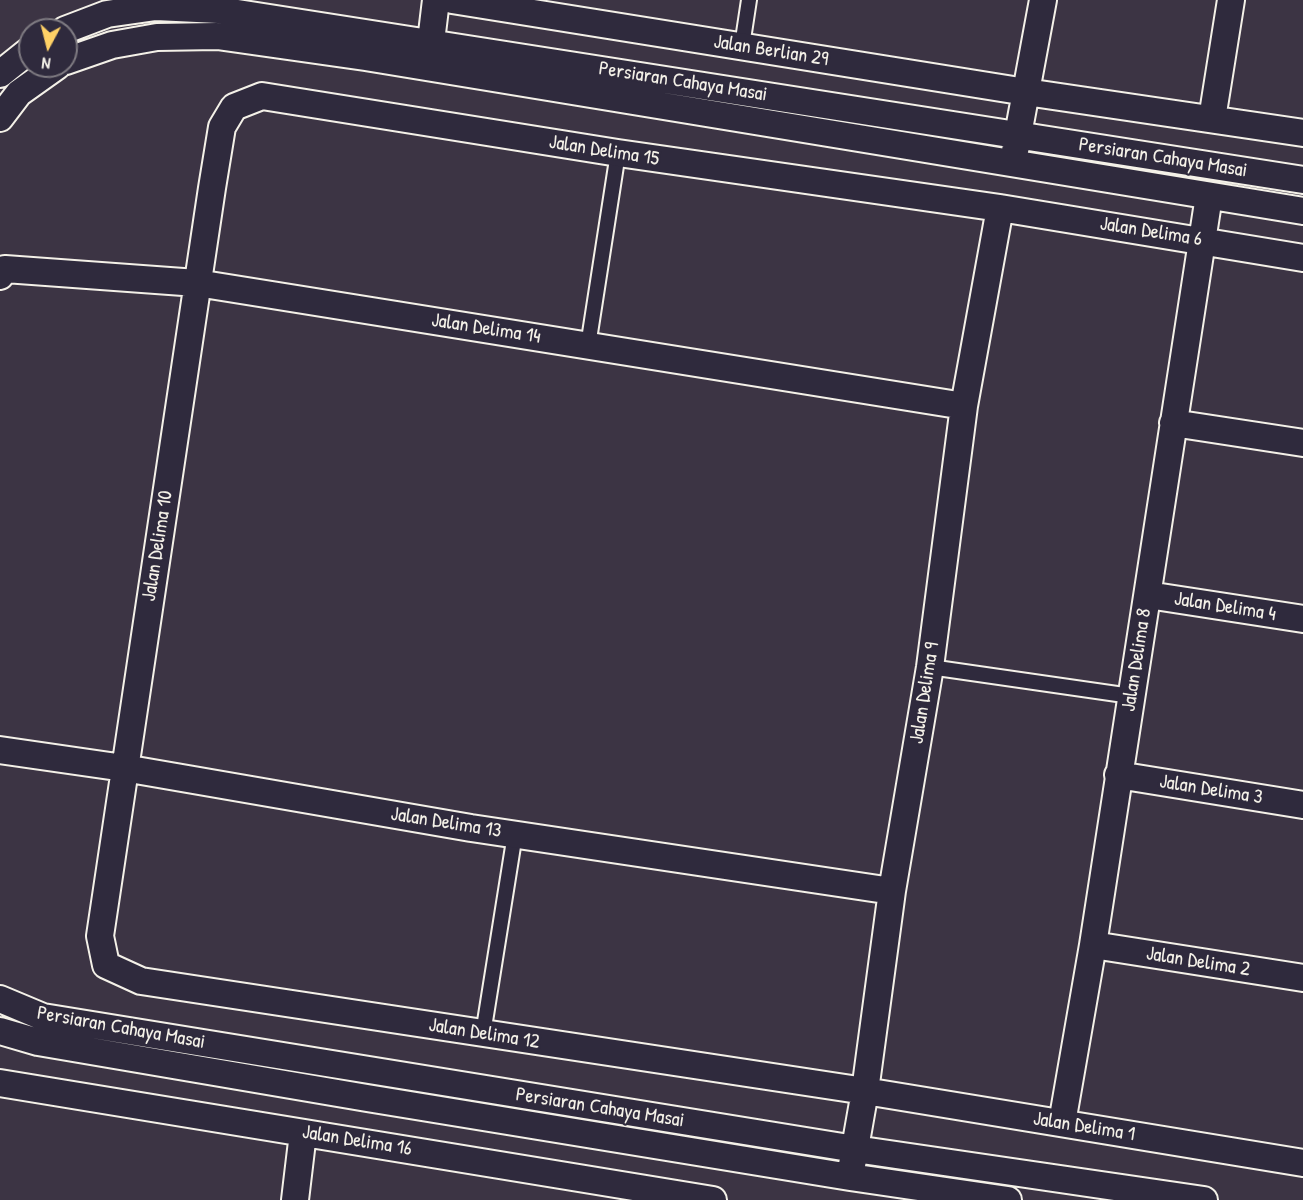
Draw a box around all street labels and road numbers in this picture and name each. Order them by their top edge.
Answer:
street label: Jalan Berlian 29 [712,30,830,72]
street label: Persiaran Cahaya Masai [597,57,769,107]
street label: Jalan Delima 15 [547,130,661,172]
street label: Persiaran Cahaya Masai [1077,133,1249,183]
street label: Jalan Delima 6 [1098,212,1204,252]
street label: Jalan Delima 14 [430,309,542,349]
street label: Jalan Delima 10 [137,489,179,603]
street label: Jalan Delima 4 [1172,587,1278,627]
street label: Jalan Delima 8 [1117,607,1157,713]
street label: Jalan Delima 9 [905,640,945,746]
street label: Jalan Delima 3 [1158,770,1264,810]
street label: Jalan Delima 13 [389,802,503,844]
street label: Jalan Delima 2 [1144,942,1252,982]
street label: Persiaran Cahaya Masai [35,1001,207,1055]
street label: Jalan Delima 12 [427,1013,541,1055]
street label: Persiaran Cahaya Masai [514,1083,686,1133]
street label: Jalan Delima 1 [1031,1107,1137,1147]
street label: Jalan Delima 16 [301,1120,413,1162]

